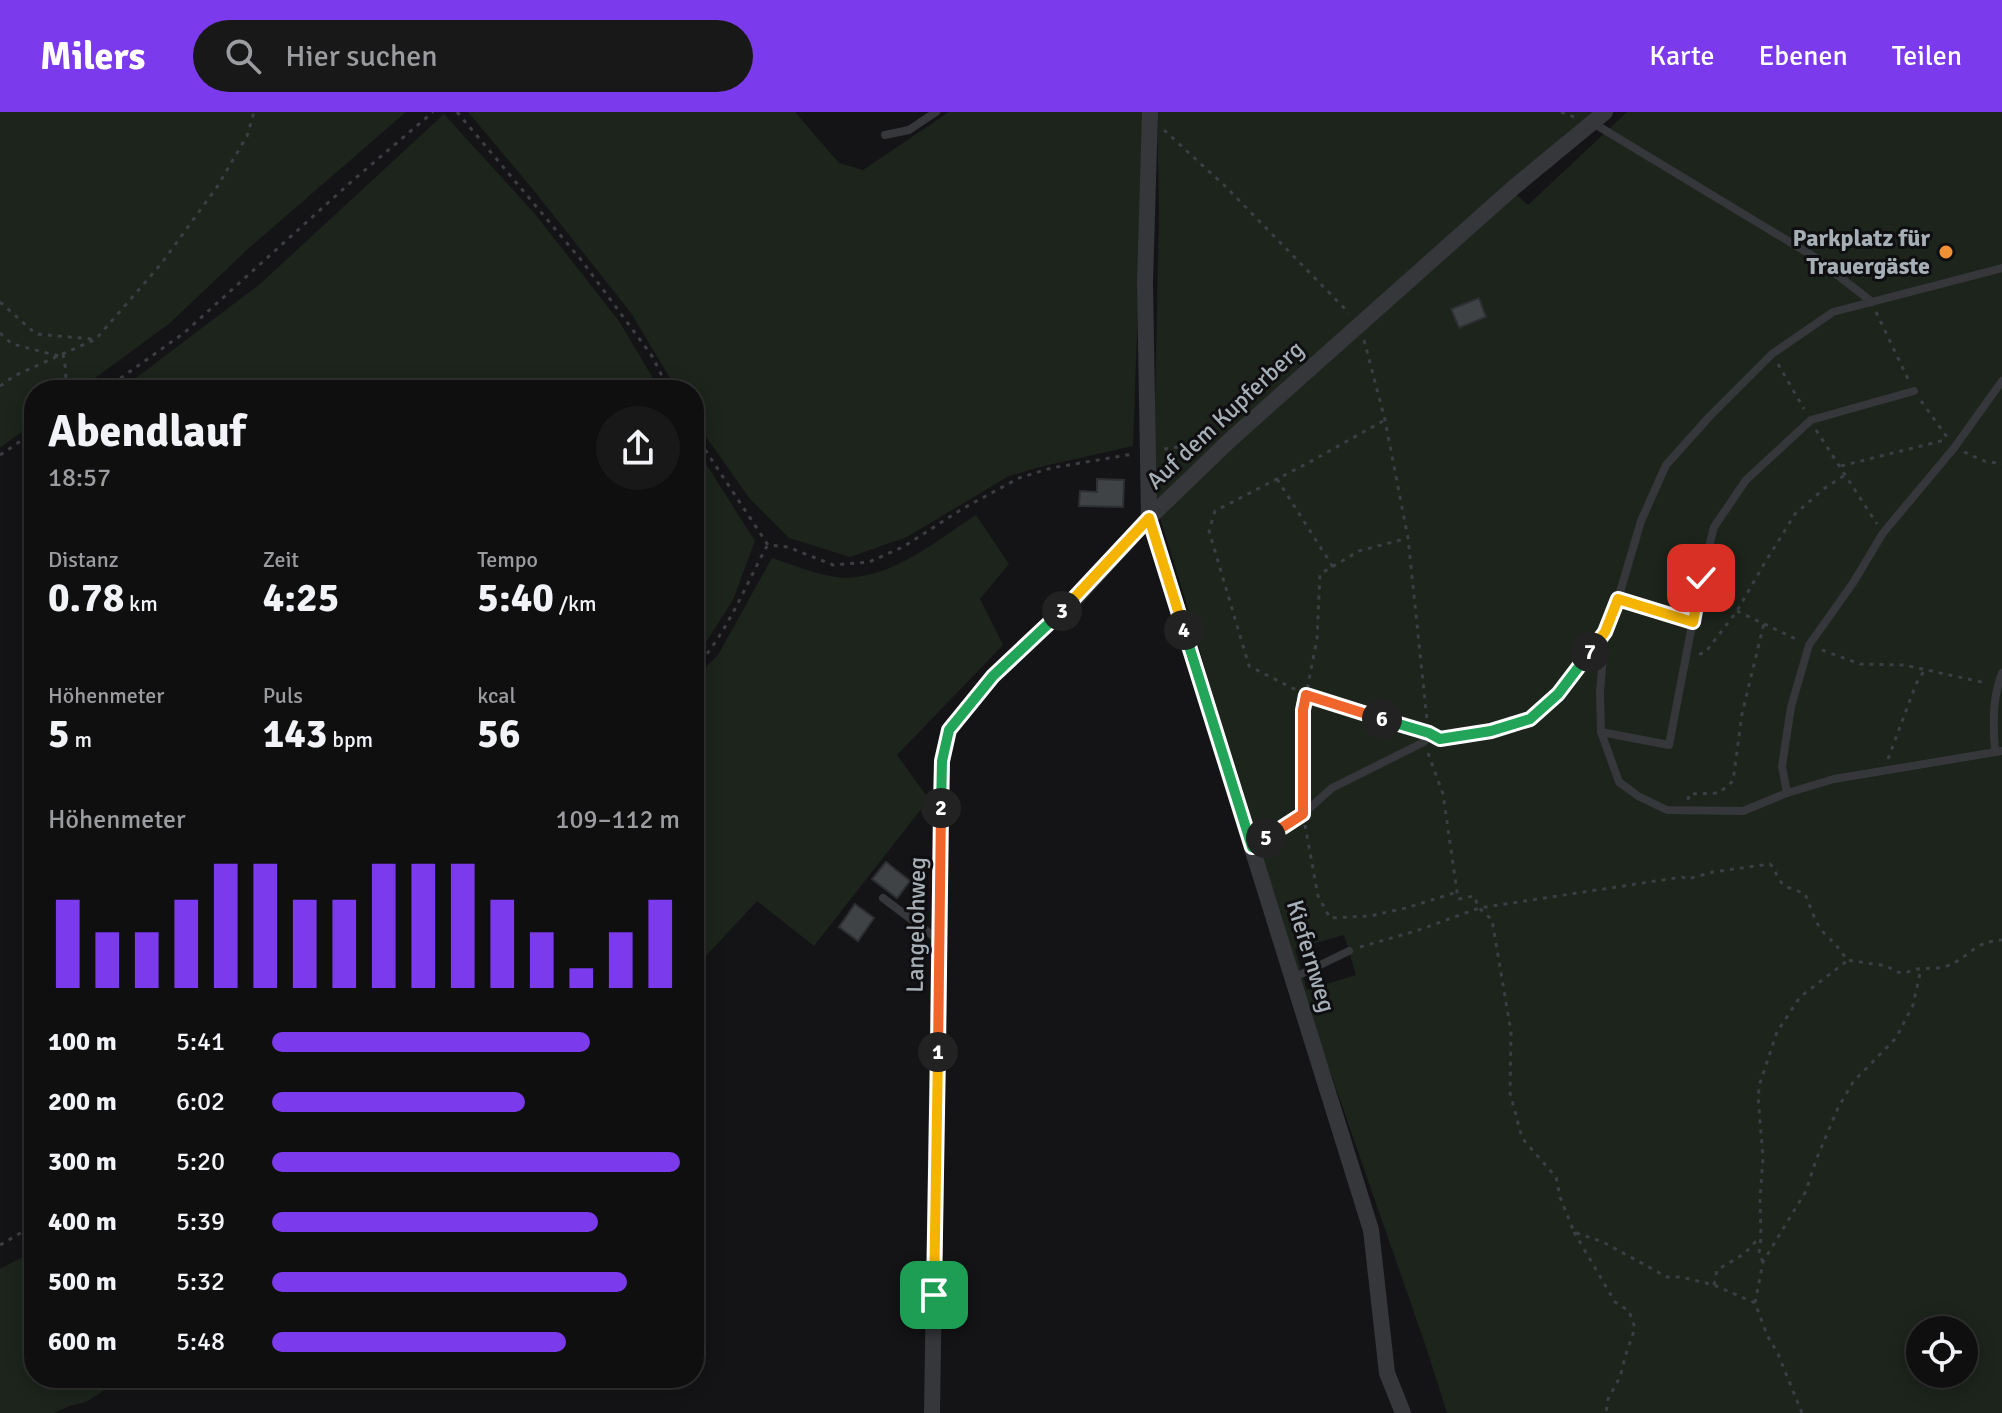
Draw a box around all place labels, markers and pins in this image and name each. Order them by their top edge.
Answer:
place label: Parkplatz für Trauergäste [1793,223,1930,281]
marker: Parkplatz für Trauergäste [1937,243,1955,261]
pin [1667,544,1735,612]
pin: 3 [1042,591,1082,631]
pin: 4 [1164,610,1204,650]
pin: 7 [1570,632,1610,672]
pin: 6 [1362,699,1402,739]
pin: 2 [921,788,961,828]
pin: 5 [1246,818,1286,858]
pin: 1 [918,1032,958,1072]
pin [900,1261,968,1329]

